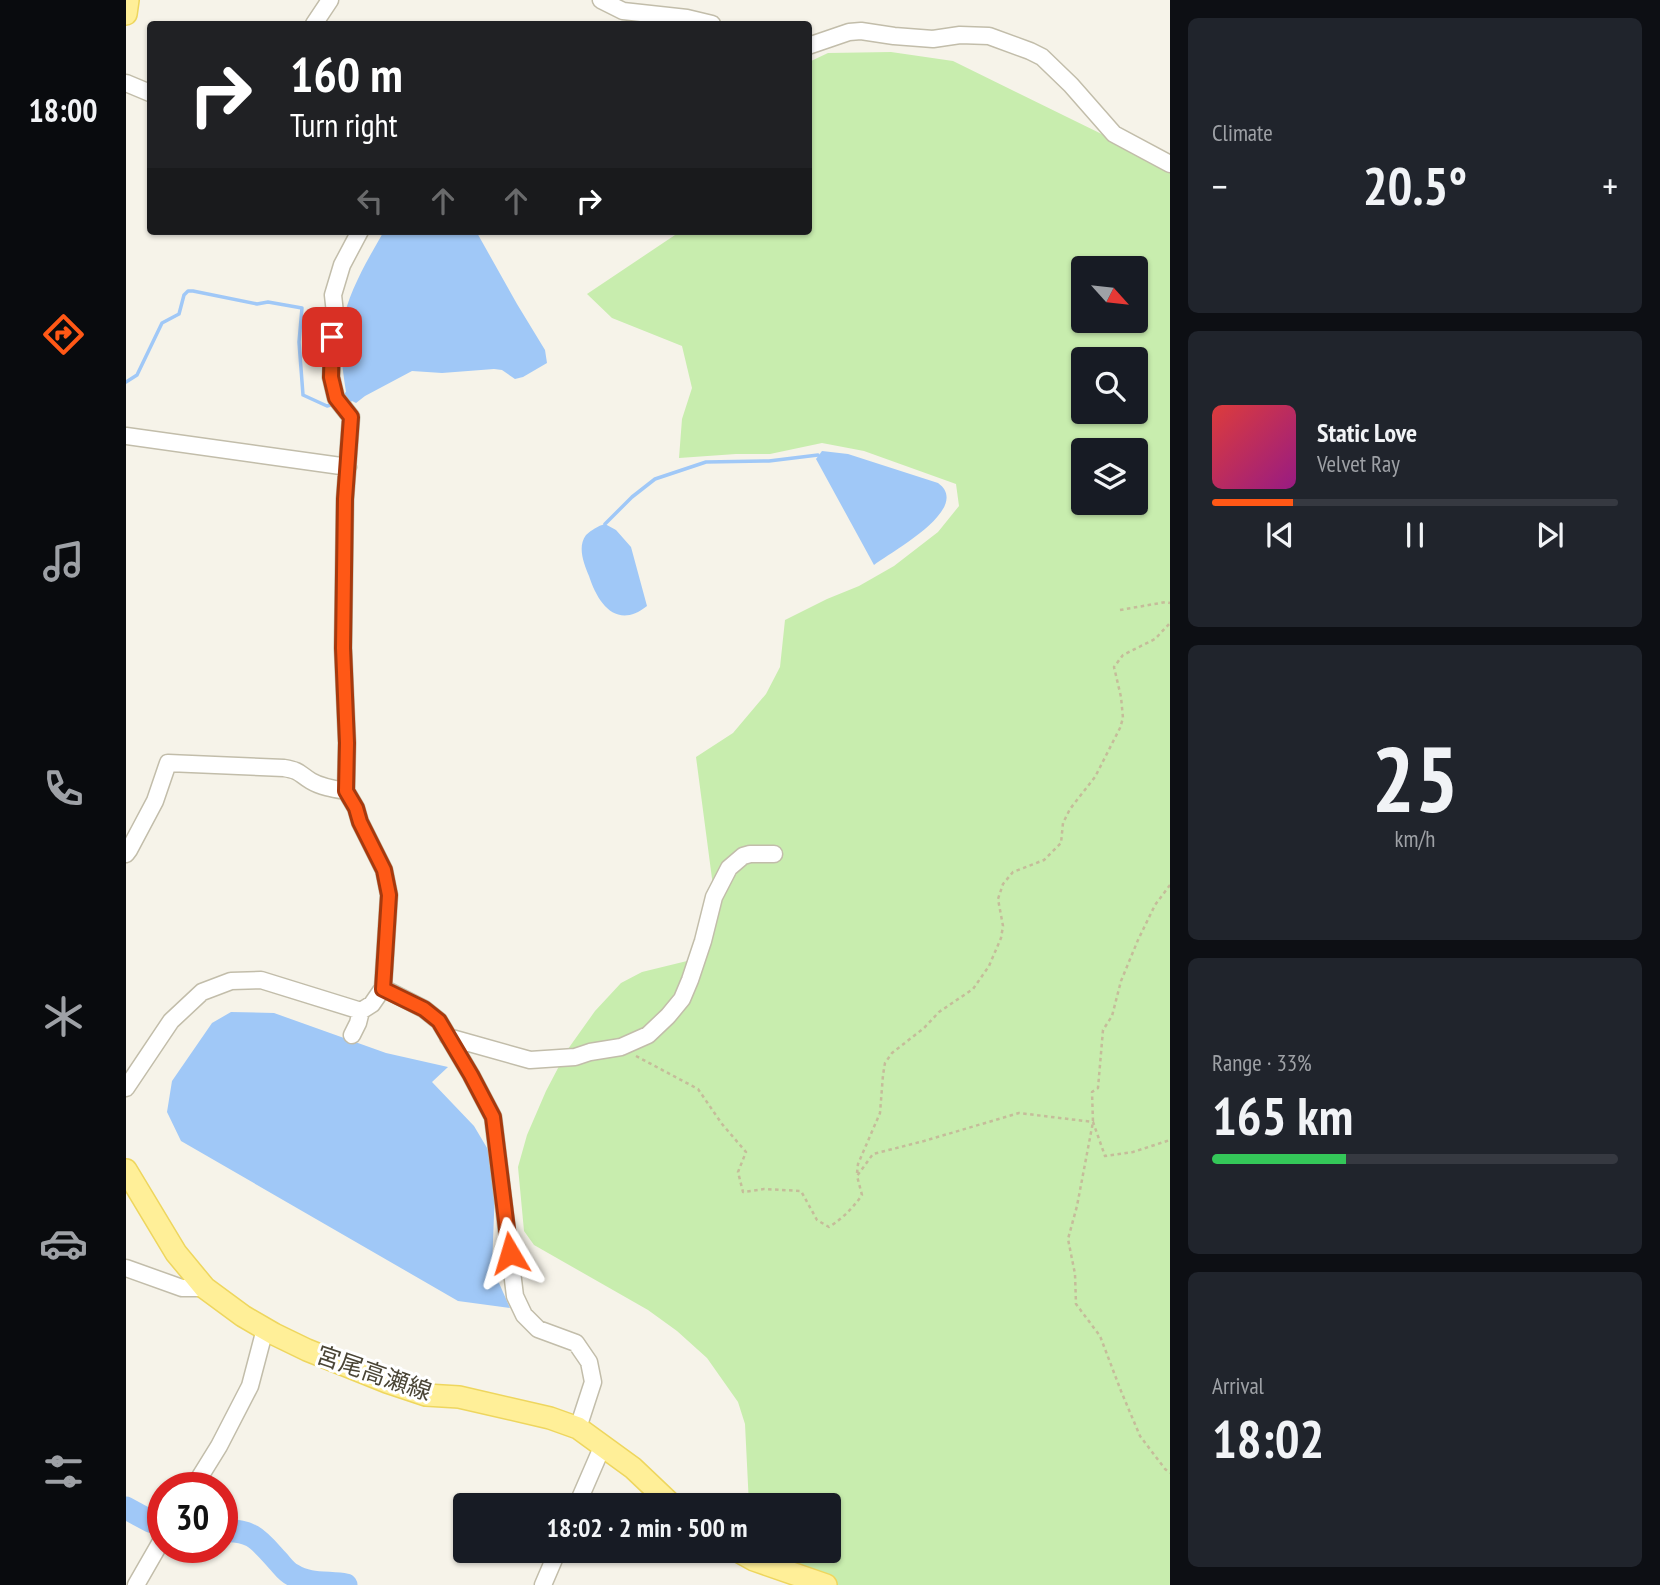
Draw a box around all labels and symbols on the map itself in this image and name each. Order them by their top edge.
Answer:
north arrow [1071,256,1148,332]
pin [302,307,362,367]
position arrow [473,1216,547,1290]
street label: 宮尾高瀬線 [312,1339,436,1407]
speed limit sign: 30 [147,1472,238,1563]

